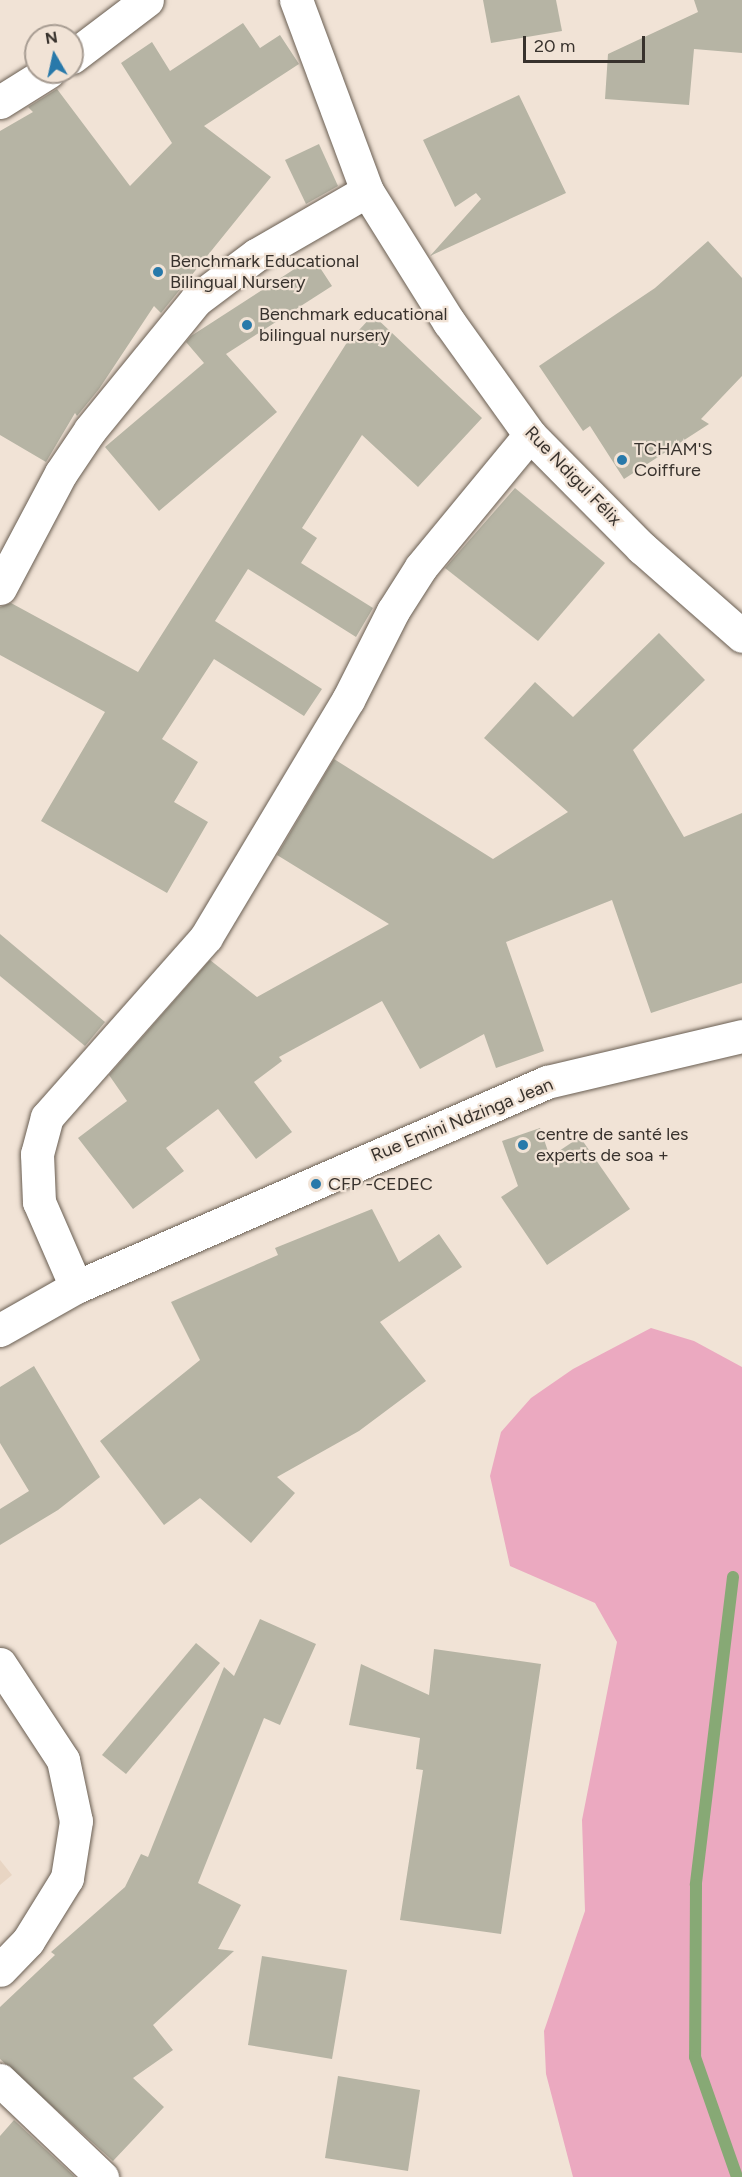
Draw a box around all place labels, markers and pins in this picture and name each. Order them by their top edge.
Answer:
place label: Benchmark Educational Bilingual Nursery [170,251,359,294]
marker: Benchmark Educational Bilingual Nursery [151,265,165,279]
place label: Benchmark educational bilingual nursery [259,304,447,346]
marker: Benchmark educational bilingual nursery [240,318,254,332]
place label: TCHAM'S Coiffure [634,439,712,482]
marker: TCHAM'S Coiffure [615,453,629,467]
place label: centre de santé les experts de soa + [536,1124,688,1166]
marker: centre de santé les experts de soa + [514,1136,532,1154]
place label: CFP -CEDEC [328,1173,433,1195]
marker: CFP -CEDEC [309,1177,323,1191]

